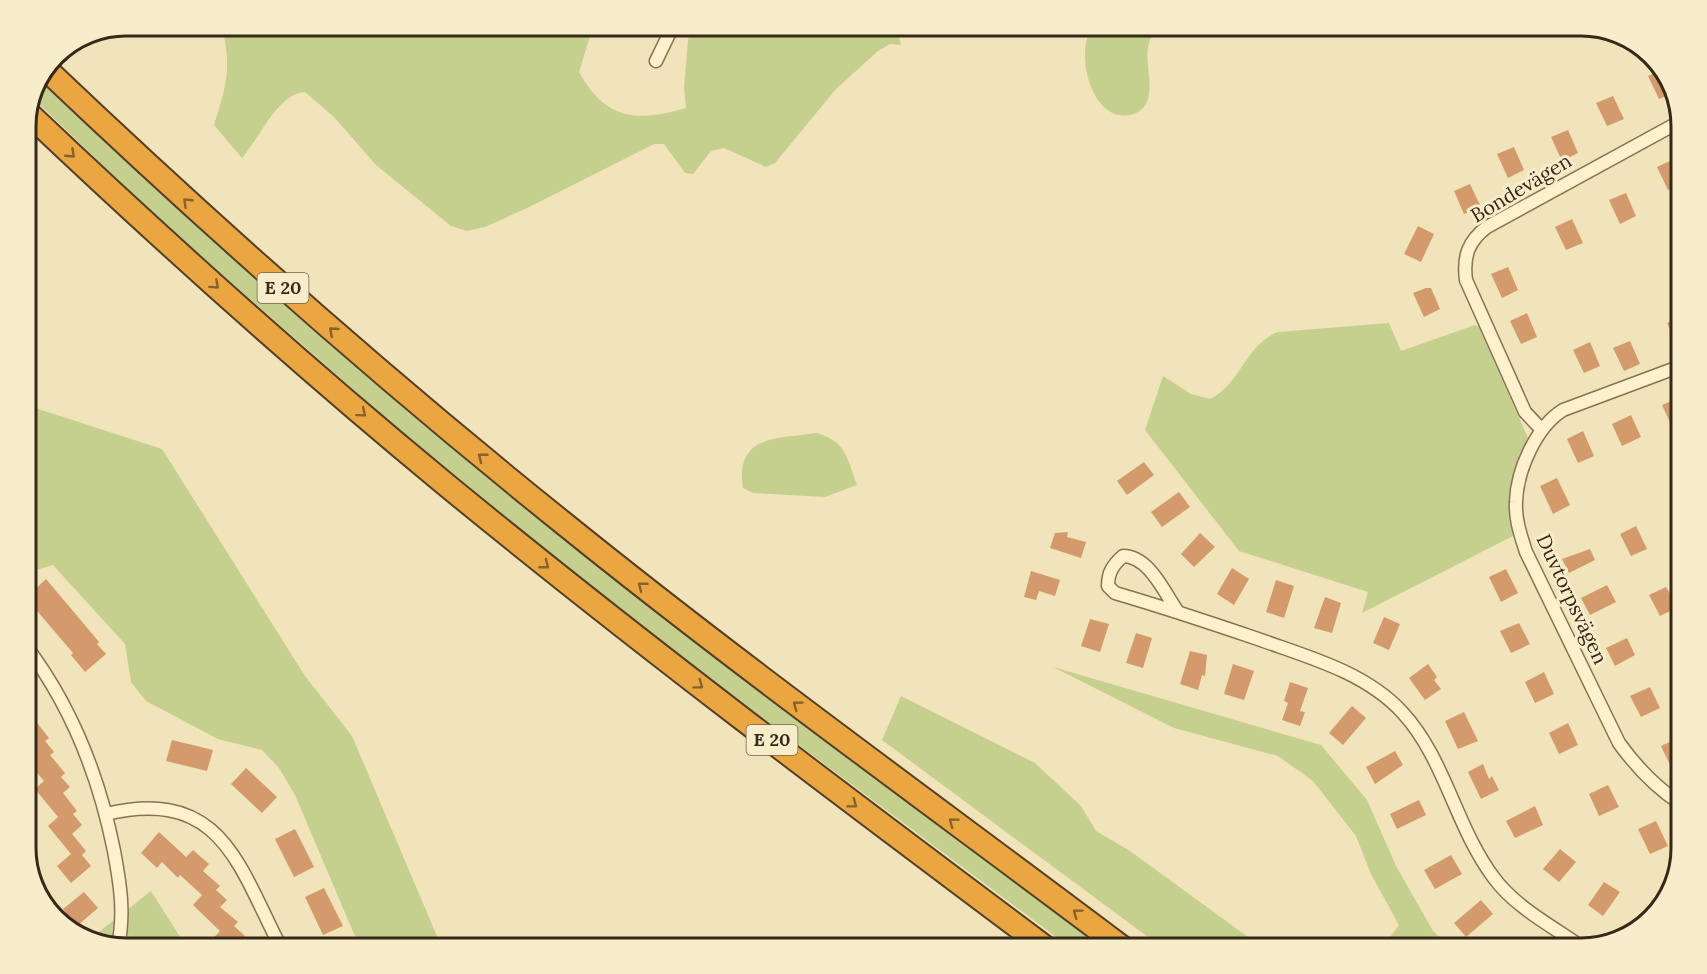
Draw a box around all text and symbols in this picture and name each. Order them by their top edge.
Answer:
one-way arrow [64,147,75,158]
street label: Bondevägen [1466,148,1576,227]
one-way arrow [184,198,194,209]
road number: E 20 [258,273,308,303]
one-way arrow [208,278,219,289]
one-way arrow [329,327,340,338]
one-way arrow [355,406,366,417]
one-way arrow [478,453,489,464]
street label: Duvtorpsvägen [1531,530,1614,668]
one-way arrow [538,557,549,568]
one-way arrow [638,583,649,594]
one-way arrow [692,678,703,689]
one-way arrow [793,701,804,712]
road number: E 20 [746,725,798,755]
one-way arrow [847,796,858,807]
one-way arrow [949,818,960,829]
one-way arrow [1072,910,1083,921]

